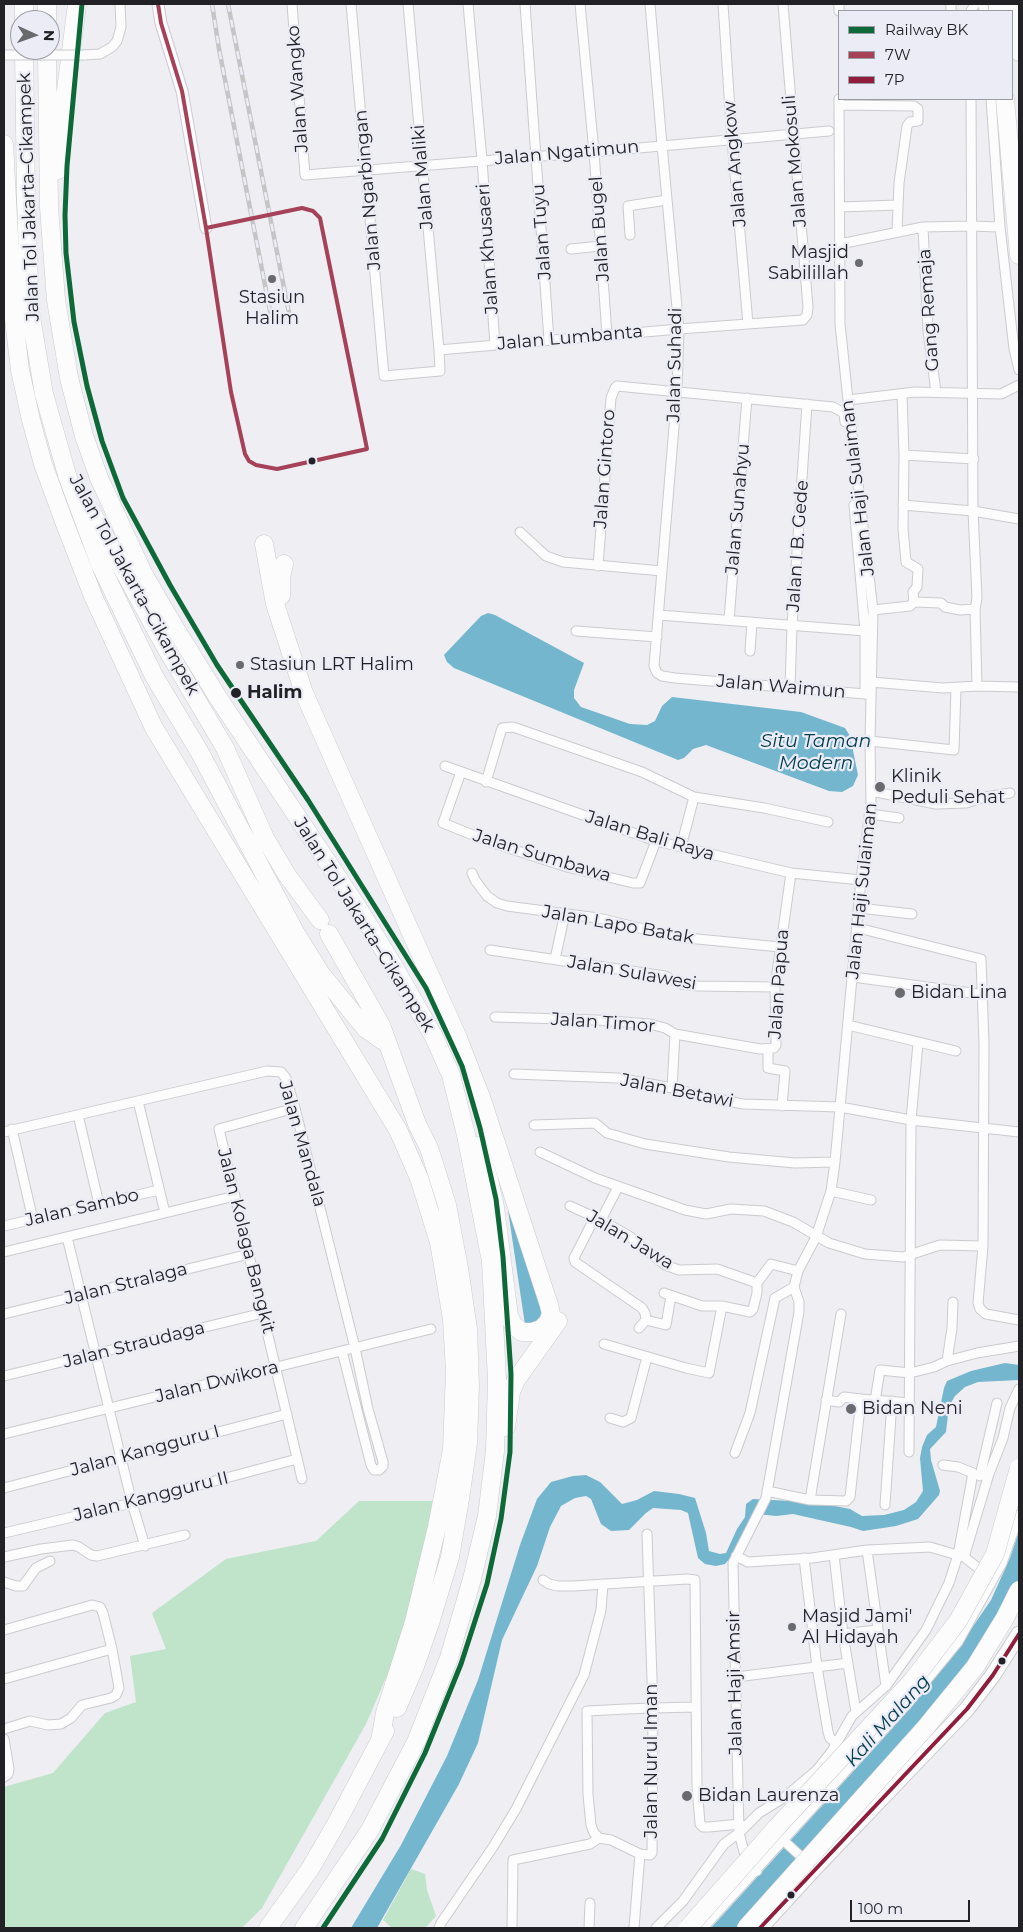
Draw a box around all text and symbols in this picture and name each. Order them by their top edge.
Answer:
north arrow [10,10,60,60]
legend [838,10,1013,100]
text: Railway BK [885,20,968,39]
street label: Jalan Wangko [283,25,313,153]
text: N [40,30,58,41]
text: 7W [885,45,911,64]
text: 7P [885,70,905,89]
street label: Jalan Tol Jakarta–Cikampek [14,72,44,322]
street label: Jalan Mokosuli [778,94,812,228]
street label: Jalan Angkow [719,100,751,228]
street label: Jalan Ngarbingan [350,109,386,271]
street label: Jalan Maliki [408,124,438,230]
street label: Jalan Ngatimun [494,136,640,170]
street label: Jalan Bugel [586,176,614,282]
street label: Jalan Khusaeri [473,183,503,315]
street label: Jalan Tuyu [528,183,556,281]
place label: Masjid Sabilillah [768,242,849,284]
street label: Gang Remaja [914,248,944,372]
marker: Masjid Sabilillah [853,257,865,269]
marker: Stasiun Halim [266,273,278,285]
place label: Stasiun Halim [239,287,305,330]
street label: Jalan Suhadi [663,307,687,423]
street label: Jalan Lumbanta [496,321,644,355]
street label: Jalan Haji Sulaiman [836,399,880,577]
street label: Jalan Gintoro [590,409,620,529]
street label: Jalan Sunahyu [722,443,754,575]
unlabelled marker [307,456,317,466]
street label: Jalan Tol Jakarta–Cikampek [64,471,204,699]
street label: Jalan I B. Gede [783,479,813,613]
place label: Stasiun LRT Halim [250,654,414,676]
marker: Stasiun LRT Halim [234,659,246,671]
street label: Jalan Waimun [715,671,847,703]
place label: Halim [247,682,302,704]
marker: Halim [229,686,243,700]
water label: Situ Taman Modern [761,730,871,774]
place label: Klinik Peduli Sehat [891,766,1005,809]
marker: Klinik Peduli Sehat [873,780,887,794]
street label: Jalan Haji Sulaiman [842,802,882,980]
street label: Jalan Bali Raya [583,806,717,866]
street label: Jalan Tol Jakarta–Cikampek [289,814,439,1036]
street label: Jalan Sumbawa [471,825,613,887]
street label: Jalan Lapo Batak [540,901,696,949]
street label: Jalan Papua [764,928,794,1040]
street label: Jalan Sulawesi [566,951,698,995]
place label: Bidan Lina [911,982,1007,1004]
marker: Bidan Lina [893,986,907,1000]
street label: Jalan Timor [550,1009,656,1037]
street label: Jalan Betawi [619,1069,735,1113]
street label: Jalan Mandala [274,1078,330,1210]
street label: Jalan Kolaga Bangkit [213,1146,279,1336]
street label: Jalan Sambo [23,1184,141,1232]
street label: Jalan Jawa [583,1206,677,1274]
street label: Jalan Stralaga [62,1258,190,1310]
street label: Jalan Straudaga [61,1317,207,1373]
street label: Jalan Dwikora [153,1356,281,1408]
place label: Bidan Neni [862,1398,963,1420]
marker: Bidan Neni [844,1402,858,1416]
street label: Jalan Kangguru I [68,1421,222,1481]
street label: Jalan Kangguru II [71,1467,231,1527]
place label: Masjid Jami' Al Hidayah [802,1606,913,1648]
street label: Jalan Haji Amsir [723,1611,747,1755]
marker: Masjid Jami' Al Hidayah [786,1621,798,1633]
unlabelled marker [997,1656,1007,1666]
water label: Kali Malang [841,1670,935,1772]
street label: Jalan Nurul Iman [641,1684,663,1838]
place label: Bidan Laurenza [698,1785,839,1807]
marker: Bidan Laurenza [680,1789,694,1803]
unlabelled marker [786,1890,796,1900]
scale bar [853,1890,973,1922]
text: 100 m [858,1899,903,1918]

